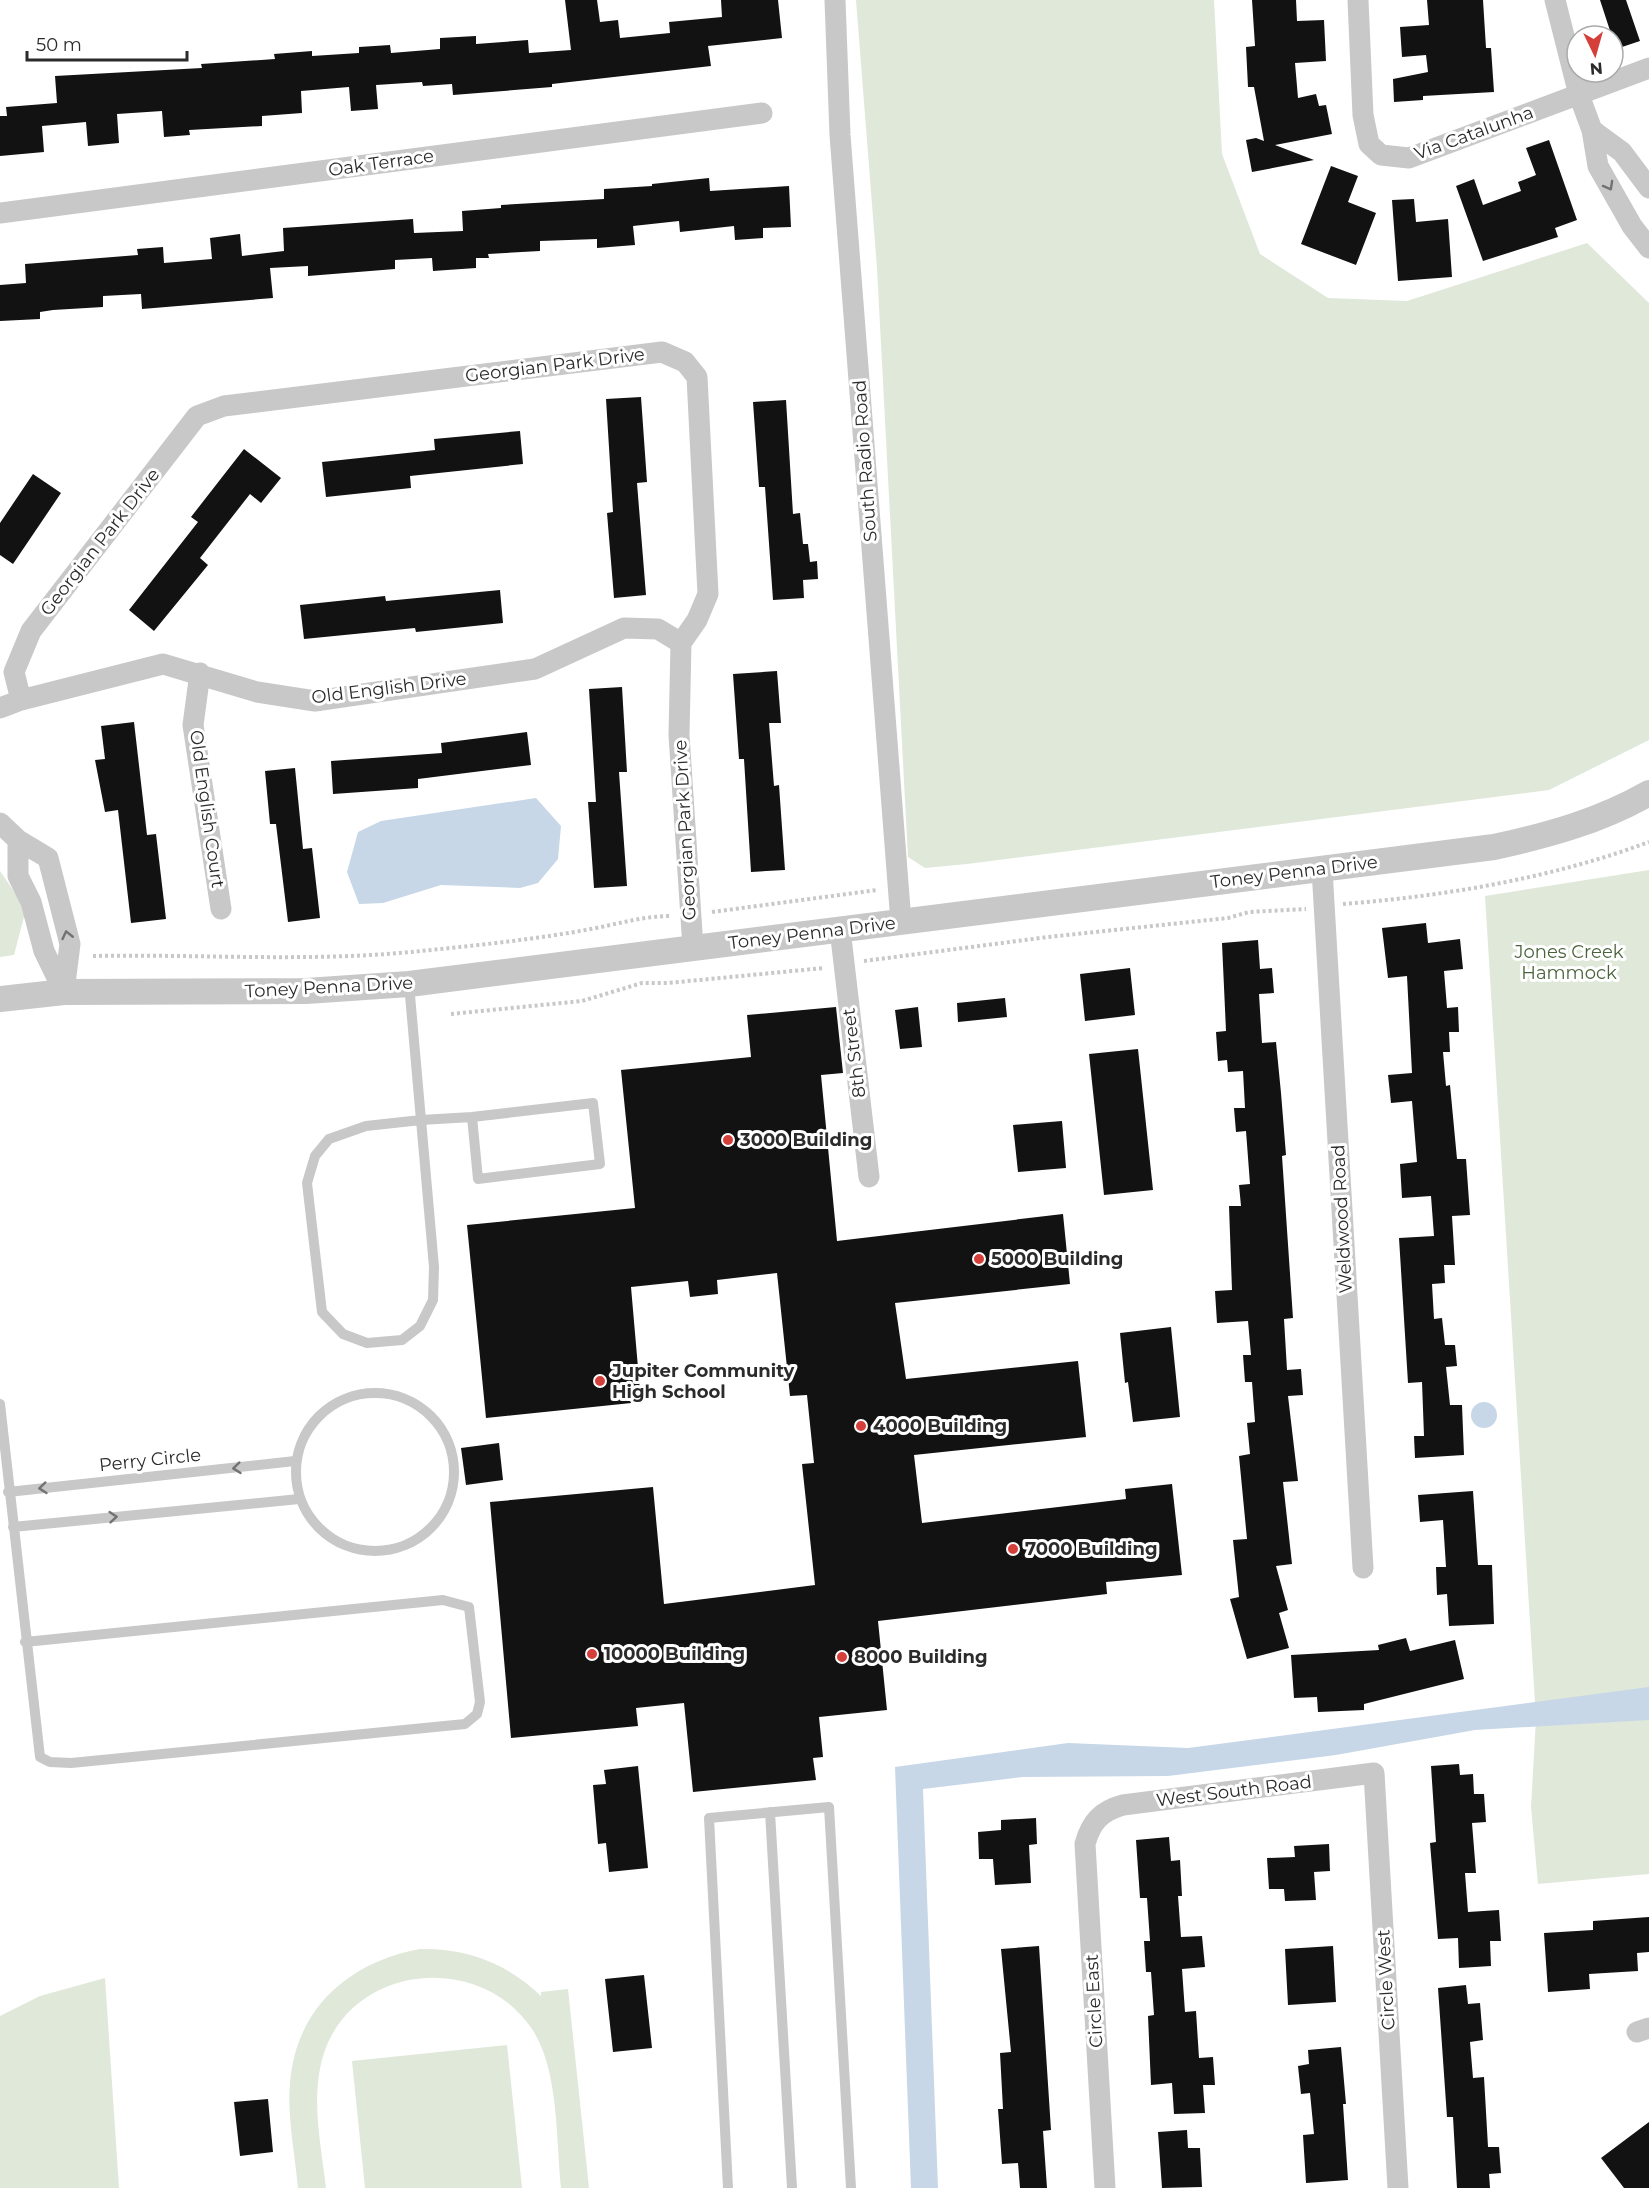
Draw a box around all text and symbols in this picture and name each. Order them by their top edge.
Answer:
scale bar [27,24,188,62]
north arrow [1565,24,1625,84]
text: 50 m [36,34,82,56]
text: N [1589,58,1604,78]
street label: Via Catalunha [1411,101,1537,165]
street label: Oak Terrace [327,145,435,181]
one-way arrow [1602,179,1613,190]
street label: Georgian Park Drive [464,343,646,387]
street label: South Radio Road [848,379,882,543]
street label: Georgian Park Drive [36,464,164,620]
street label: Old English Drive [310,668,468,708]
street label: Old English Court [185,729,229,889]
street label: Georgian Park Drive [669,739,701,921]
street label: Toney Penna Drive [1209,851,1379,893]
street label: Toney Penna Drive [727,912,897,954]
one-way arrow [62,930,75,940]
park label: Jones Creek Hammock [1513,941,1624,984]
street label: Toney Penna Drive [244,972,414,1002]
street label: 8th Street [838,1007,870,1099]
place label: 3000 Building [739,1129,872,1151]
marker: 3000 Building [721,1133,735,1147]
street label: Weldwood Road [1327,1144,1357,1294]
place label: 5000 Building [991,1248,1123,1270]
marker: 5000 Building [972,1252,986,1266]
place label: Jupiter Community High School [611,1360,795,1403]
marker: Jupiter Community High School [593,1374,607,1388]
place label: 4000 Building [873,1415,1007,1437]
marker: 4000 Building [854,1419,868,1433]
street label: Perry Circle [98,1444,202,1476]
one-way arrow [232,1461,242,1474]
one-way arrow [39,1482,48,1494]
one-way arrow [108,1511,118,1524]
place label: 7000 Building [1025,1538,1158,1560]
marker: 7000 Building [1006,1542,1020,1556]
place label: 10000 Building [604,1643,745,1665]
place label: 8000 Building [854,1646,988,1668]
marker: 10000 Building [585,1647,599,1661]
marker: 8000 Building [835,1650,849,1664]
street label: West South Road [1155,1771,1313,1811]
street label: Circle West [1372,1929,1400,2031]
street label: Circle East [1081,1954,1107,2048]

